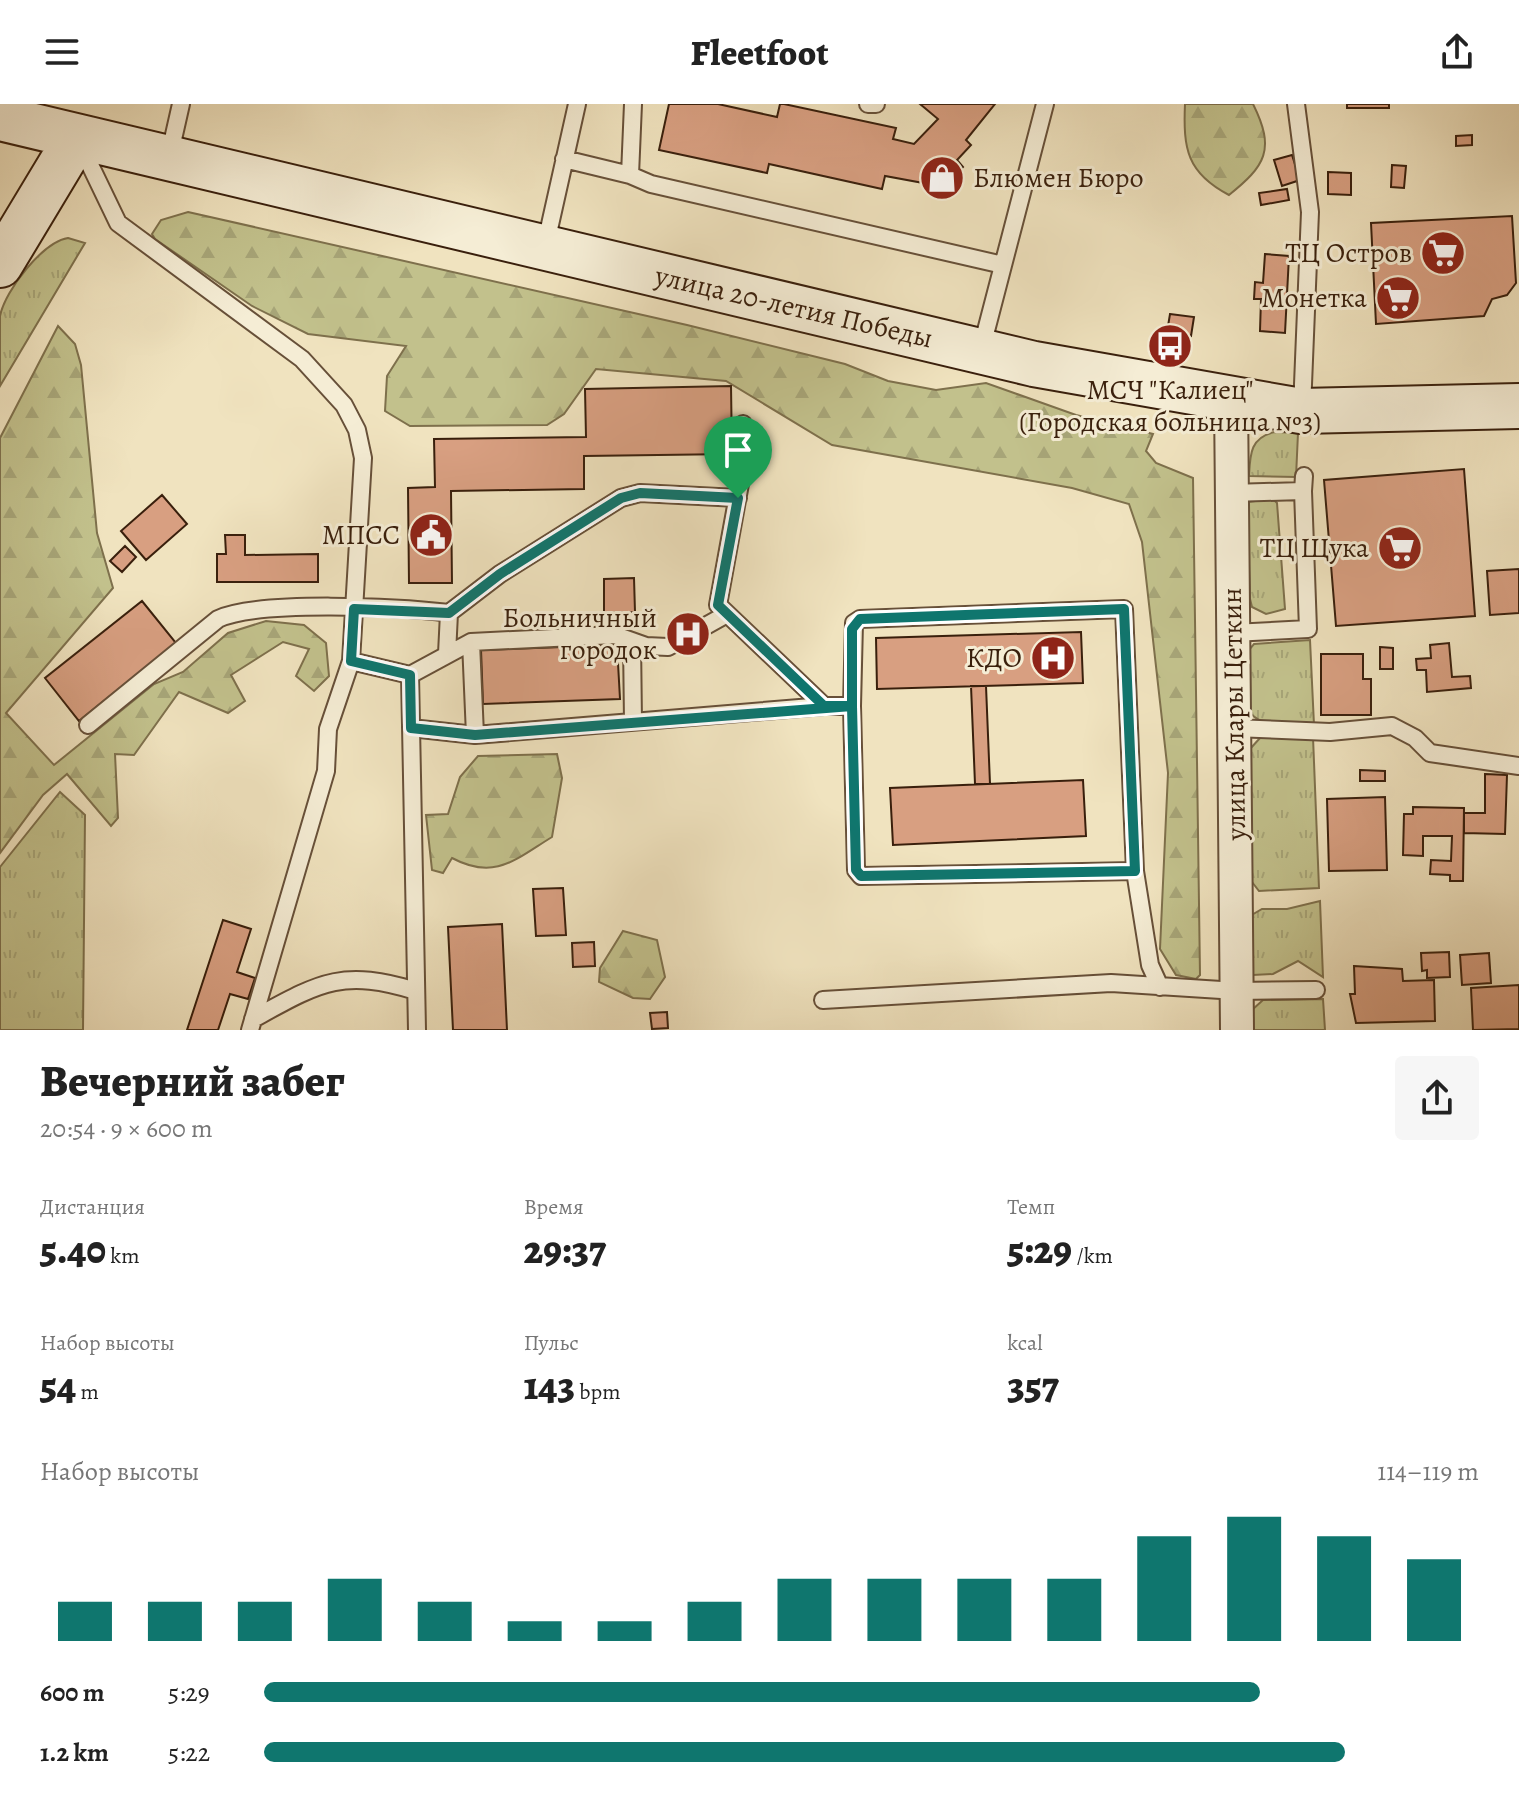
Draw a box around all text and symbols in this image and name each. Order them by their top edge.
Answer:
text: Fleetfoot [691,28,828,77]
icon: menu [40,30,84,74]
icon: share [1435,30,1479,74]
shop icon: Блюмен Бюро [918,154,966,202]
place label: Блюмен Бюро [973,159,1144,197]
supermarket icon: ТЦ Остров [1419,229,1467,277]
place label: ТЦ Остров [1285,234,1412,272]
street label: улица 20-летия Победы [650,256,937,357]
supermarket icon: Монетка [1374,274,1422,322]
place label: Монетка [1261,279,1367,317]
bus stop icon: МСЧ "Калиец" (Городская больница №3) [1146,322,1194,370]
place label: МСЧ "Калиец" (Городская больница №3) [1019,371,1321,441]
pin [704,416,772,498]
icon: arrive [716,428,760,472]
public building icon: МПСС [407,511,455,559]
place label: МПСС [322,516,400,554]
supermarket icon: ТЦ Щука [1376,524,1424,572]
place label: ТЦ Щука [1260,529,1369,567]
street label: улица Клары Цеткин [1213,587,1255,842]
place label: Больничный городок [502,599,657,669]
hospital icon: Больничный городок [664,610,712,658]
hospital icon: КДО [1029,634,1077,682]
place label: КДО [966,639,1022,677]
text: Вечерний забег [40,1051,345,1111]
button: share [1395,1056,1479,1140]
text: 20:54 · 9 × 600 m [40,1111,213,1146]
text: Дистанция [40,1192,145,1222]
text: Время [524,1192,584,1222]
text: Темп [1007,1192,1055,1222]
text: 5.40 [40,1222,106,1277]
text: 29:37 [524,1222,606,1277]
text: 5:29 [1007,1222,1072,1277]
text: km [106,1241,140,1271]
text: /km [1072,1241,1113,1271]
text: Набор высоты [40,1328,175,1358]
text: Пульс [524,1328,579,1358]
text: kcal [1007,1328,1043,1358]
text: 54 [40,1358,76,1413]
text: 143 [524,1358,575,1413]
text: 357 [1007,1358,1059,1413]
text: m [76,1377,99,1407]
text: bpm [575,1377,620,1407]
text: Набор высоты [40,1454,199,1489]
text: 114–119 m [1377,1454,1479,1489]
text: 600 m [40,1675,105,1710]
text: 5:29 [168,1675,210,1710]
text: 1.2 km [40,1735,109,1770]
text: 5:22 [168,1735,210,1770]

